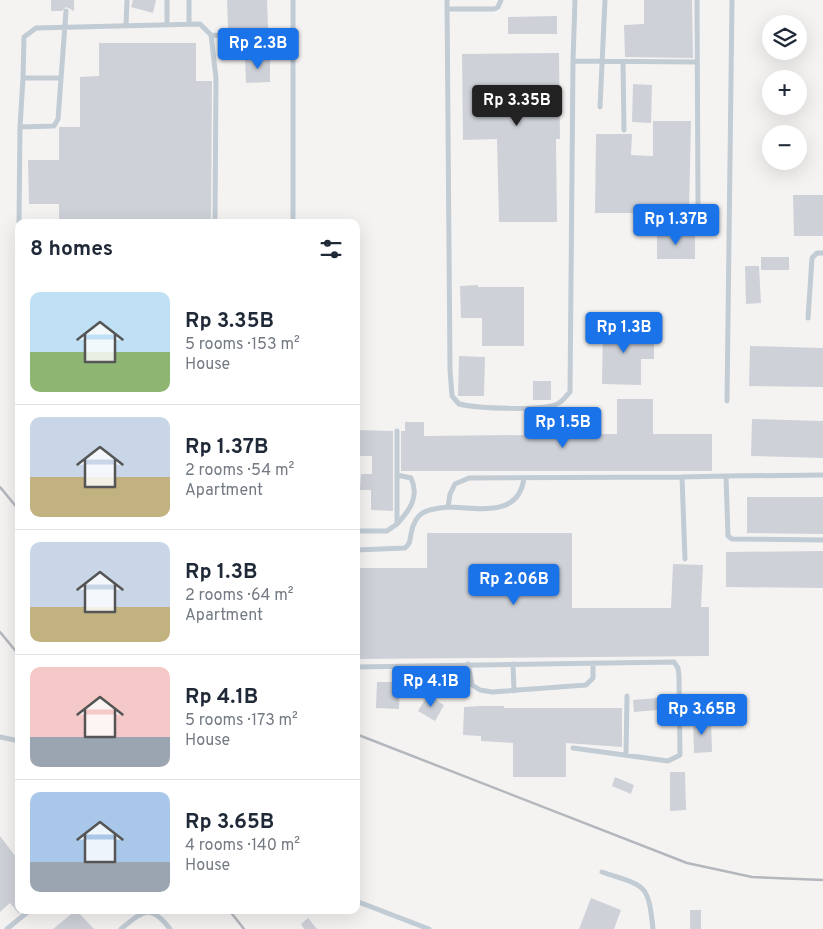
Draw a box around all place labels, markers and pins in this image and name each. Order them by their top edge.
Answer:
pin: Rp 2.3B [212,28,304,70]
pin: Rp 3.35B [465,84,569,127]
pin: Rp 1.37B [624,204,728,246]
pin: Rp 1.3B [578,312,670,354]
pin: Rp 1.5B [517,406,609,449]
pin: Rp 2.06B [462,564,566,606]
pin: Rp 4.1B [385,666,477,708]
pin: Rp 3.65B [650,694,754,736]

